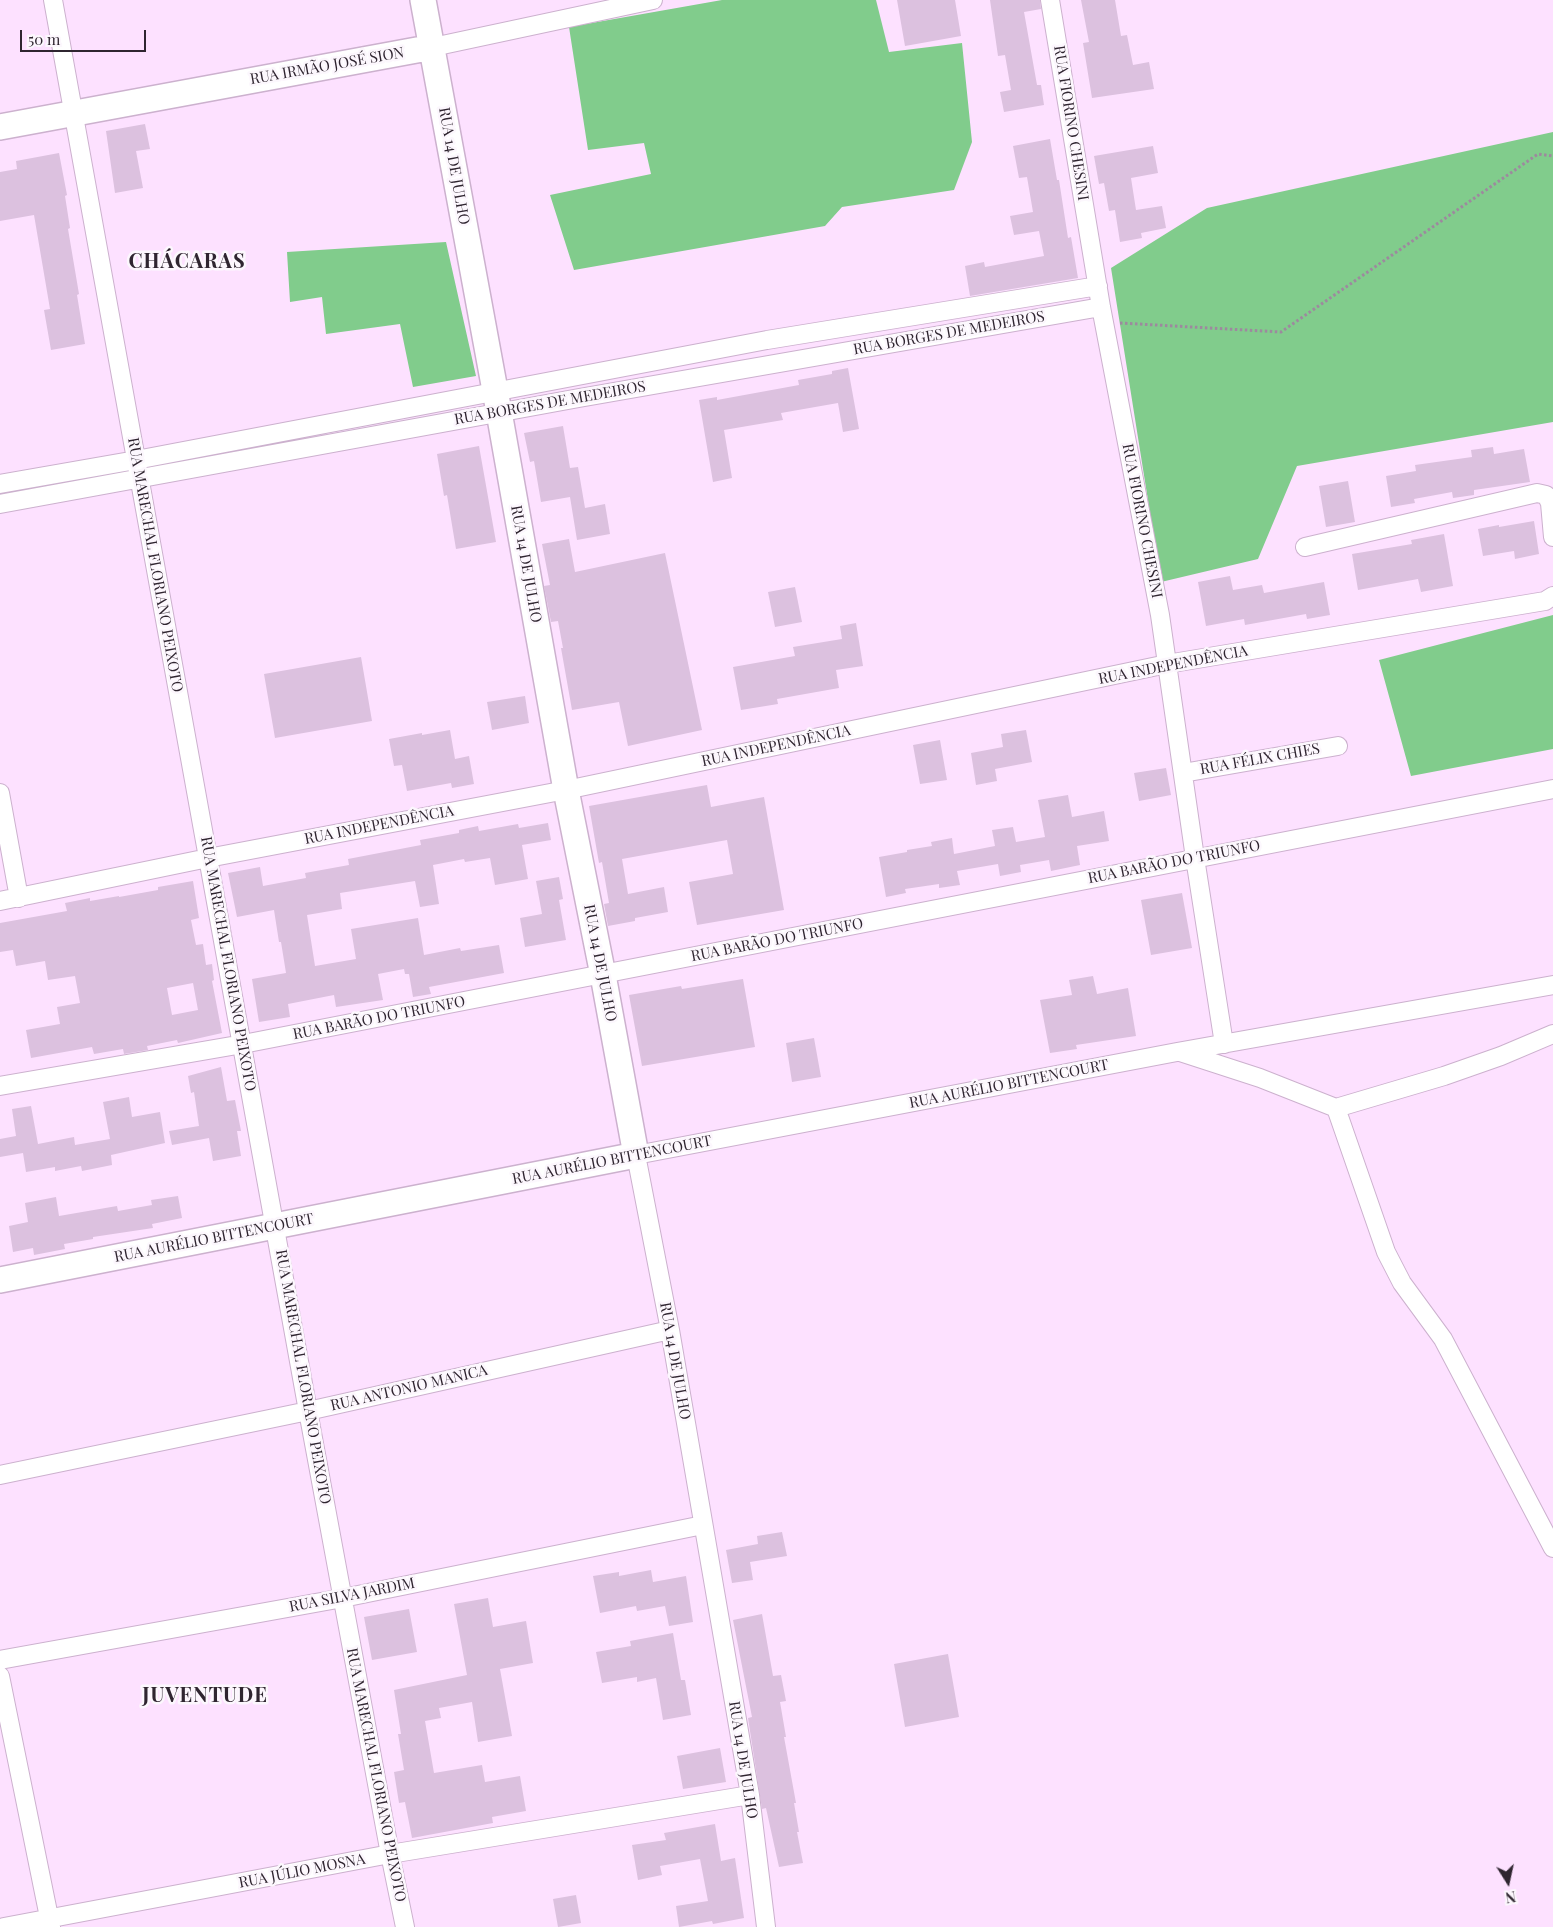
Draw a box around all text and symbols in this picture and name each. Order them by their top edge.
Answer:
scale bar [22,20,149,52]
text: 50 m [28,29,60,49]
street label: RUA IRMÃO JOSÉ SION [249,44,405,88]
street label: RUA FIORINO CHESINI [1050,44,1092,202]
street label: RUA 14 DE JULHO [435,106,473,226]
district label: CHÁCARAS [127,250,247,274]
street label: RUA BORGES DE MEDEIROS [852,307,1046,359]
street label: RUA BORGES DE MEDEIROS [453,377,647,429]
street label: RUA MARECHAL FLORIANO PEIXOTO [124,436,186,694]
street label: RUA FIORINO CHESINI [1118,442,1166,600]
street label: RUA 14 DE JULHO [507,504,545,624]
street label: RUA INDEPENDÊNCIA [1097,642,1249,688]
street label: RUA INDEPENDÊNCIA [700,721,852,771]
street label: RUA FÉLIX CHIES [1199,740,1321,778]
street label: RUA INDEPENDÊNCIA [303,802,455,848]
street label: RUA MARECHAL FLORIANO PEIXOTO [197,835,259,1093]
street label: RUA BARÃO DO TRIUNFO [1086,836,1262,888]
street label: RUA 14 DE JULHO [580,903,620,1023]
street label: RUA BARÃO DO TRIUNFO [689,914,865,966]
street label: RUA BARÃO DO TRIUNFO [291,992,467,1044]
street label: RUA AURÉLIO BITTENCOURT [908,1056,1110,1112]
street label: RUA AURÉLIO BITTENCOURT [511,1132,713,1188]
street label: RUA AURÉLIO BITTENCOURT [113,1210,315,1266]
street label: RUA MARECHAL FLORIANO PEIXOTO [272,1248,334,1506]
street label: RUA 14 DE JULHO [656,1301,694,1421]
street label: RUA ANTONIO MANICA [329,1361,489,1415]
street label: RUA SILVA JARDIM [288,1574,416,1616]
street label: RUA MARECHAL FLORIANO PEIXOTO [343,1646,409,1904]
district label: JUVENTUDE [141,1684,269,1708]
street label: RUA 14 DE JULHO [725,1700,761,1820]
street label: RUA JÚLIO MOSNA [237,1850,367,1892]
north arrow [1483,1857,1533,1907]
text: N [1504,1887,1517,1907]

